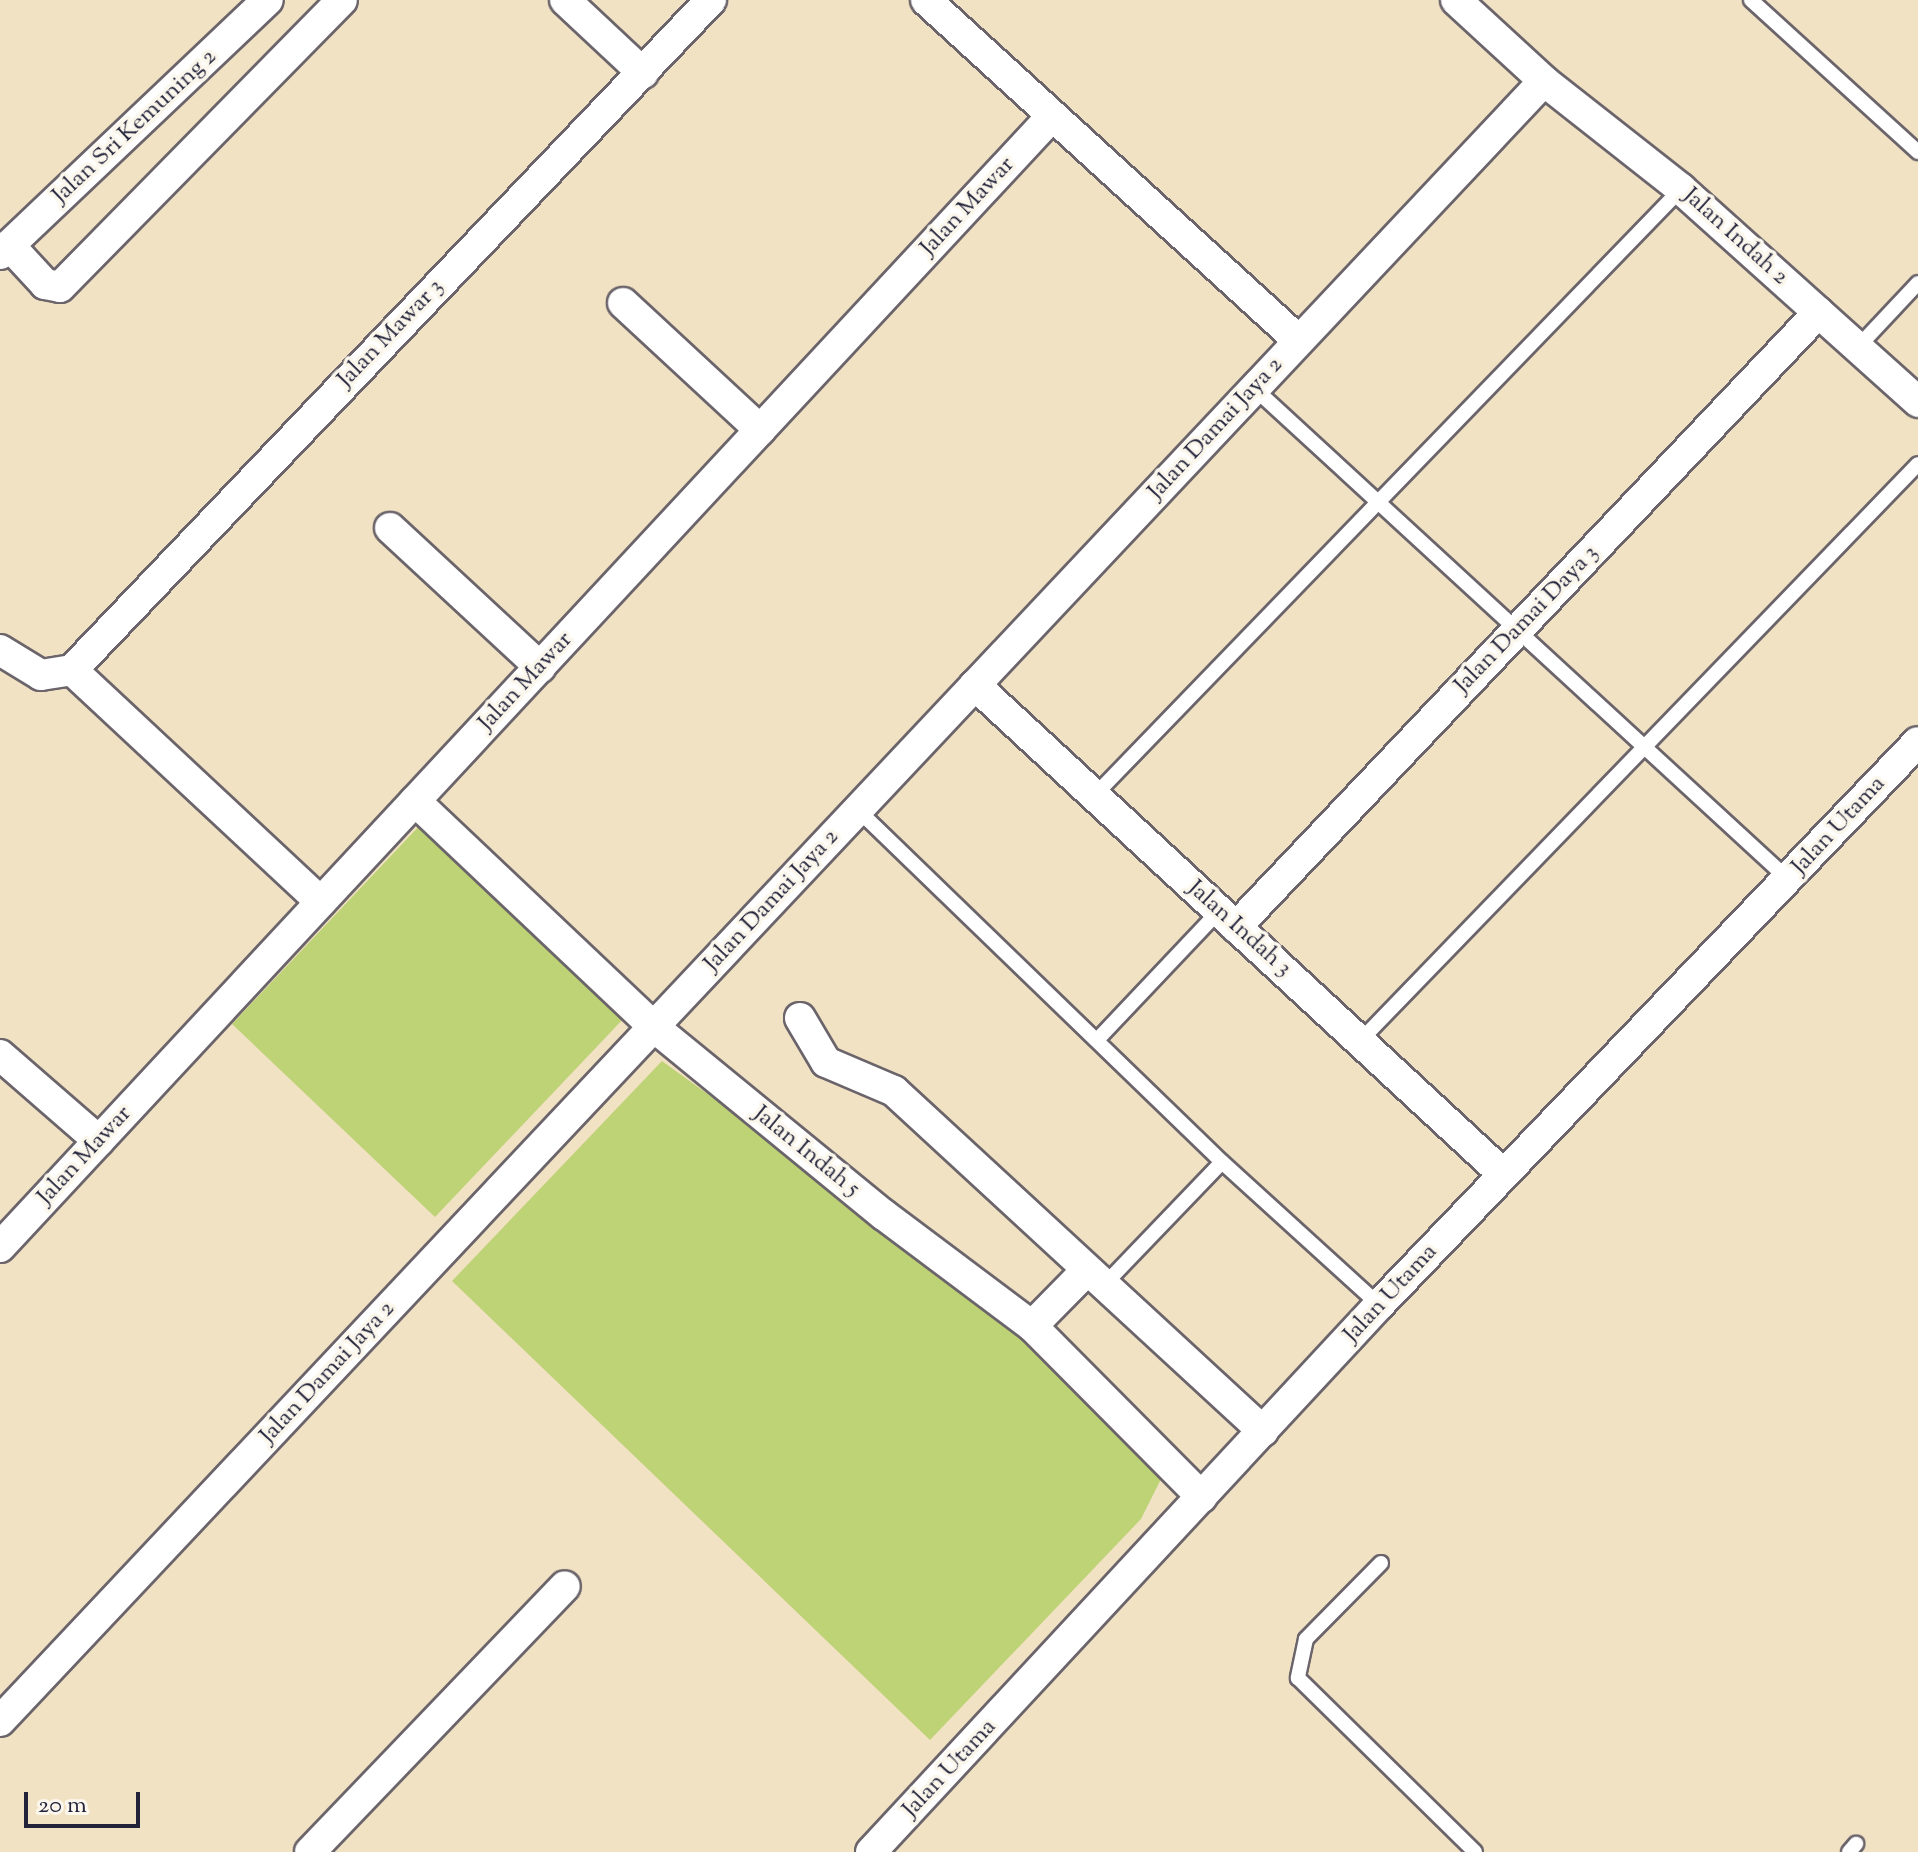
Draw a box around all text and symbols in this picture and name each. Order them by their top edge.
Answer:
street label: Jalan Sri Kemuning 2 [47,43,223,211]
street label: Jalan Mawar [915,151,1021,263]
street label: Jalan Indah 2 [1676,182,1794,292]
street label: Jalan Mawar 3 [332,274,450,394]
street label: Jalan Damai Jaya 2 [1142,352,1290,506]
street label: Jalan Damai Daya 3 [1449,540,1605,700]
street label: Jalan Mawar [473,626,579,738]
street label: Jalan Utama [1786,771,1892,881]
street label: Jalan Damai Jaya 2 [698,824,846,978]
street label: Jalan Indah 3 [1181,875,1297,983]
street label: Jalan Mawar [32,1100,138,1212]
street label: Jalan Indah 5 [747,1100,865,1204]
street label: Jalan Utama [1338,1239,1444,1349]
street label: Jalan Damai Jaya 2 [254,1296,402,1450]
street label: Jalan Utama [897,1714,1003,1824]
scale bar [28,1776,144,1826]
text: 20 m [38,1789,87,1823]

